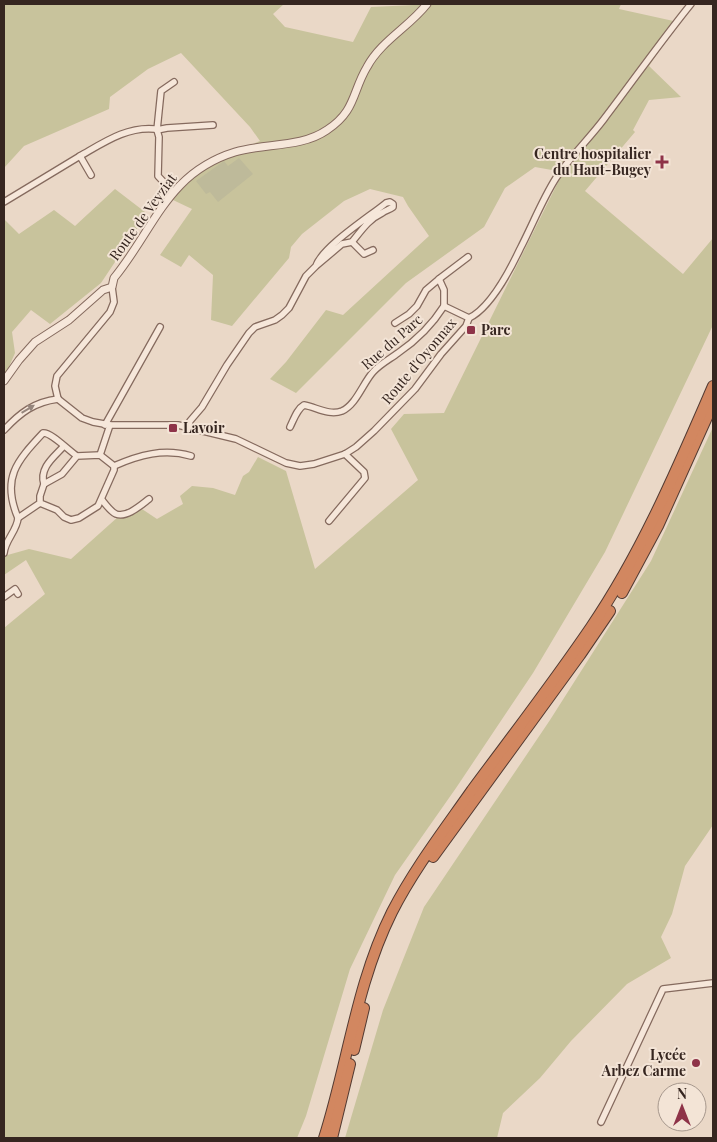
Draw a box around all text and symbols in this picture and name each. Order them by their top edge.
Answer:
place label: Centre hospitalier du Haut-Bugey [534,144,652,179]
marker: Centre hospitalier du Haut-Bugey [655,155,669,169]
street label: Route de Veyziat [105,168,181,264]
street label: Rue du Parc [357,310,426,374]
street label: Route d'Oyonnax [377,313,461,408]
place label: Parc [481,320,510,339]
marker: Parc [465,324,477,336]
one-way arrow [21,404,34,413]
place label: Lavoir [183,418,225,437]
marker: Lavoir [167,422,179,434]
place label: Lycée Arbez Carme [601,1045,686,1080]
marker: Lycée Arbez Carme [690,1057,702,1069]
north arrow [657,1082,707,1132]
text: N [677,1084,687,1103]

